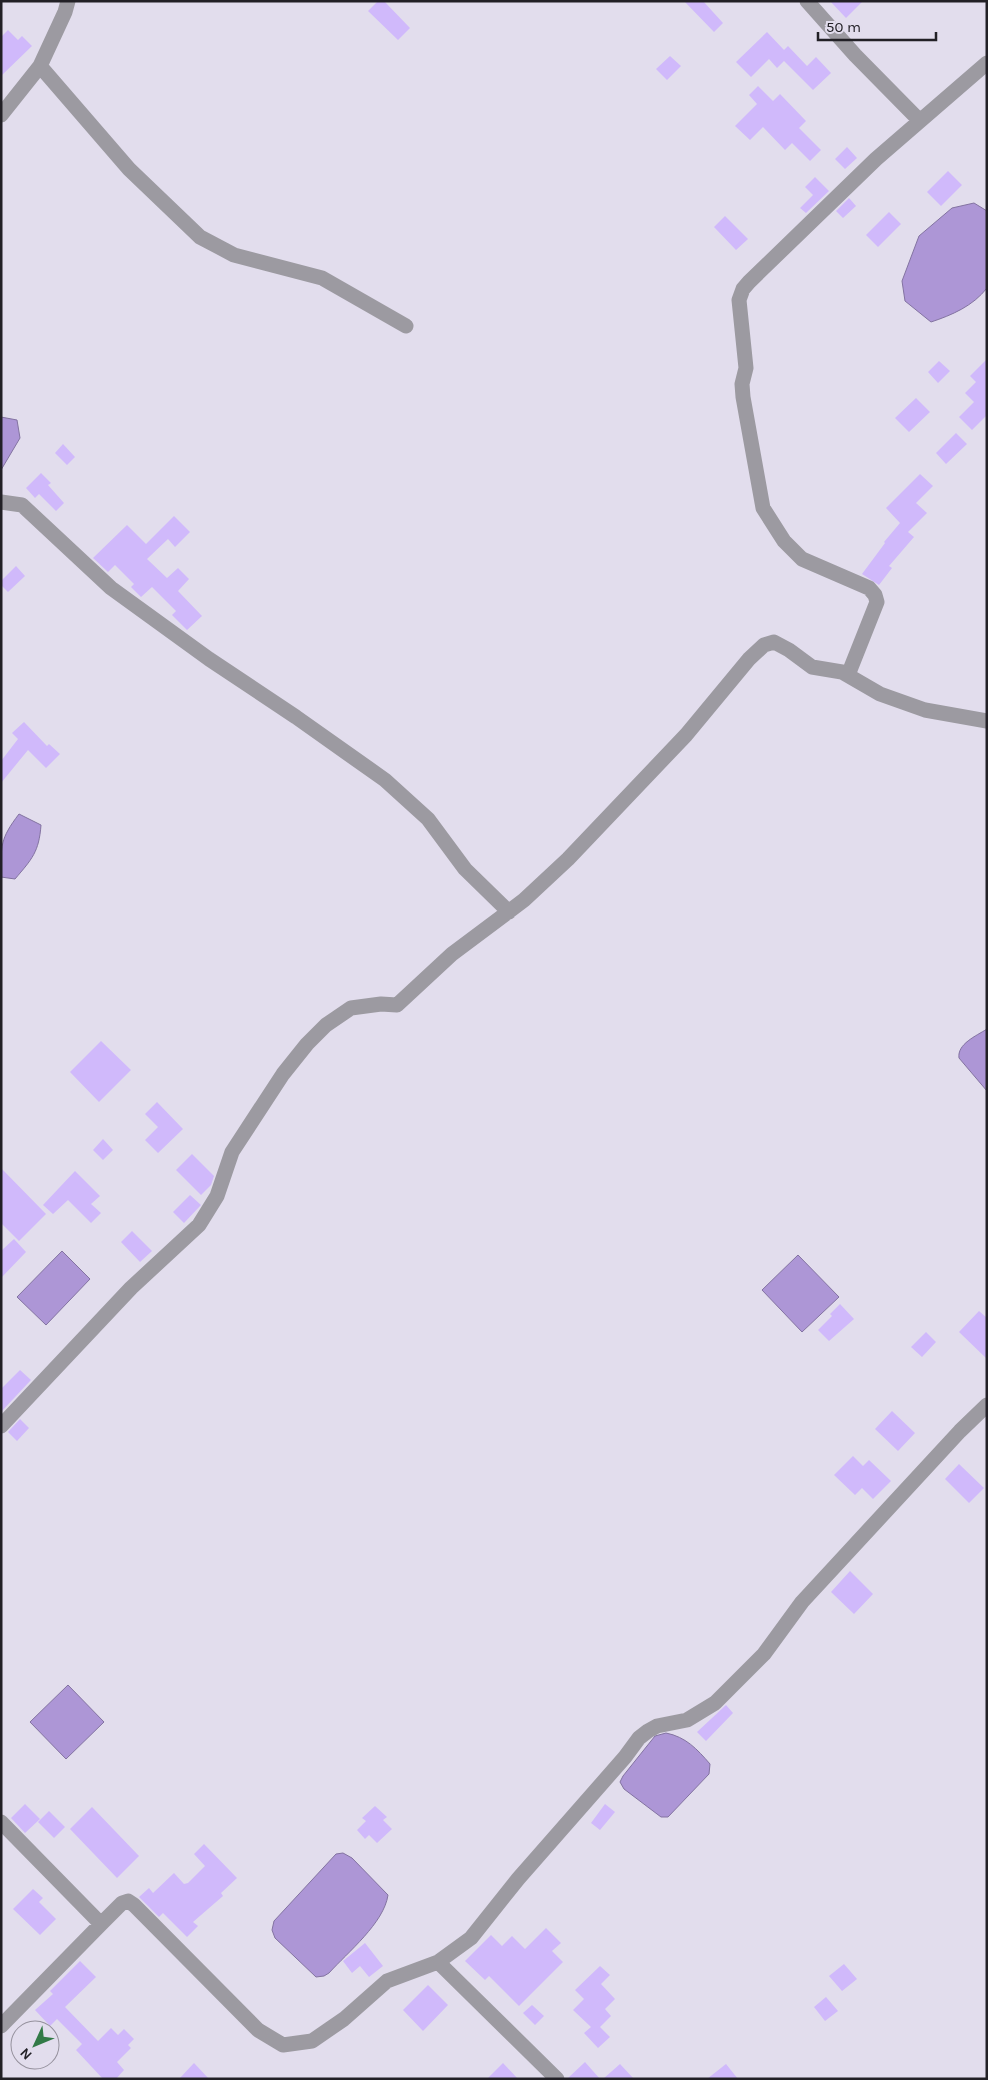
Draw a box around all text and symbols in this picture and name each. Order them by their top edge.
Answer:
scale bar [818,10,936,42]
text: 50 m [826,18,861,36]
north arrow [10,2020,60,2070]
text: N [16,2044,36,2063]

